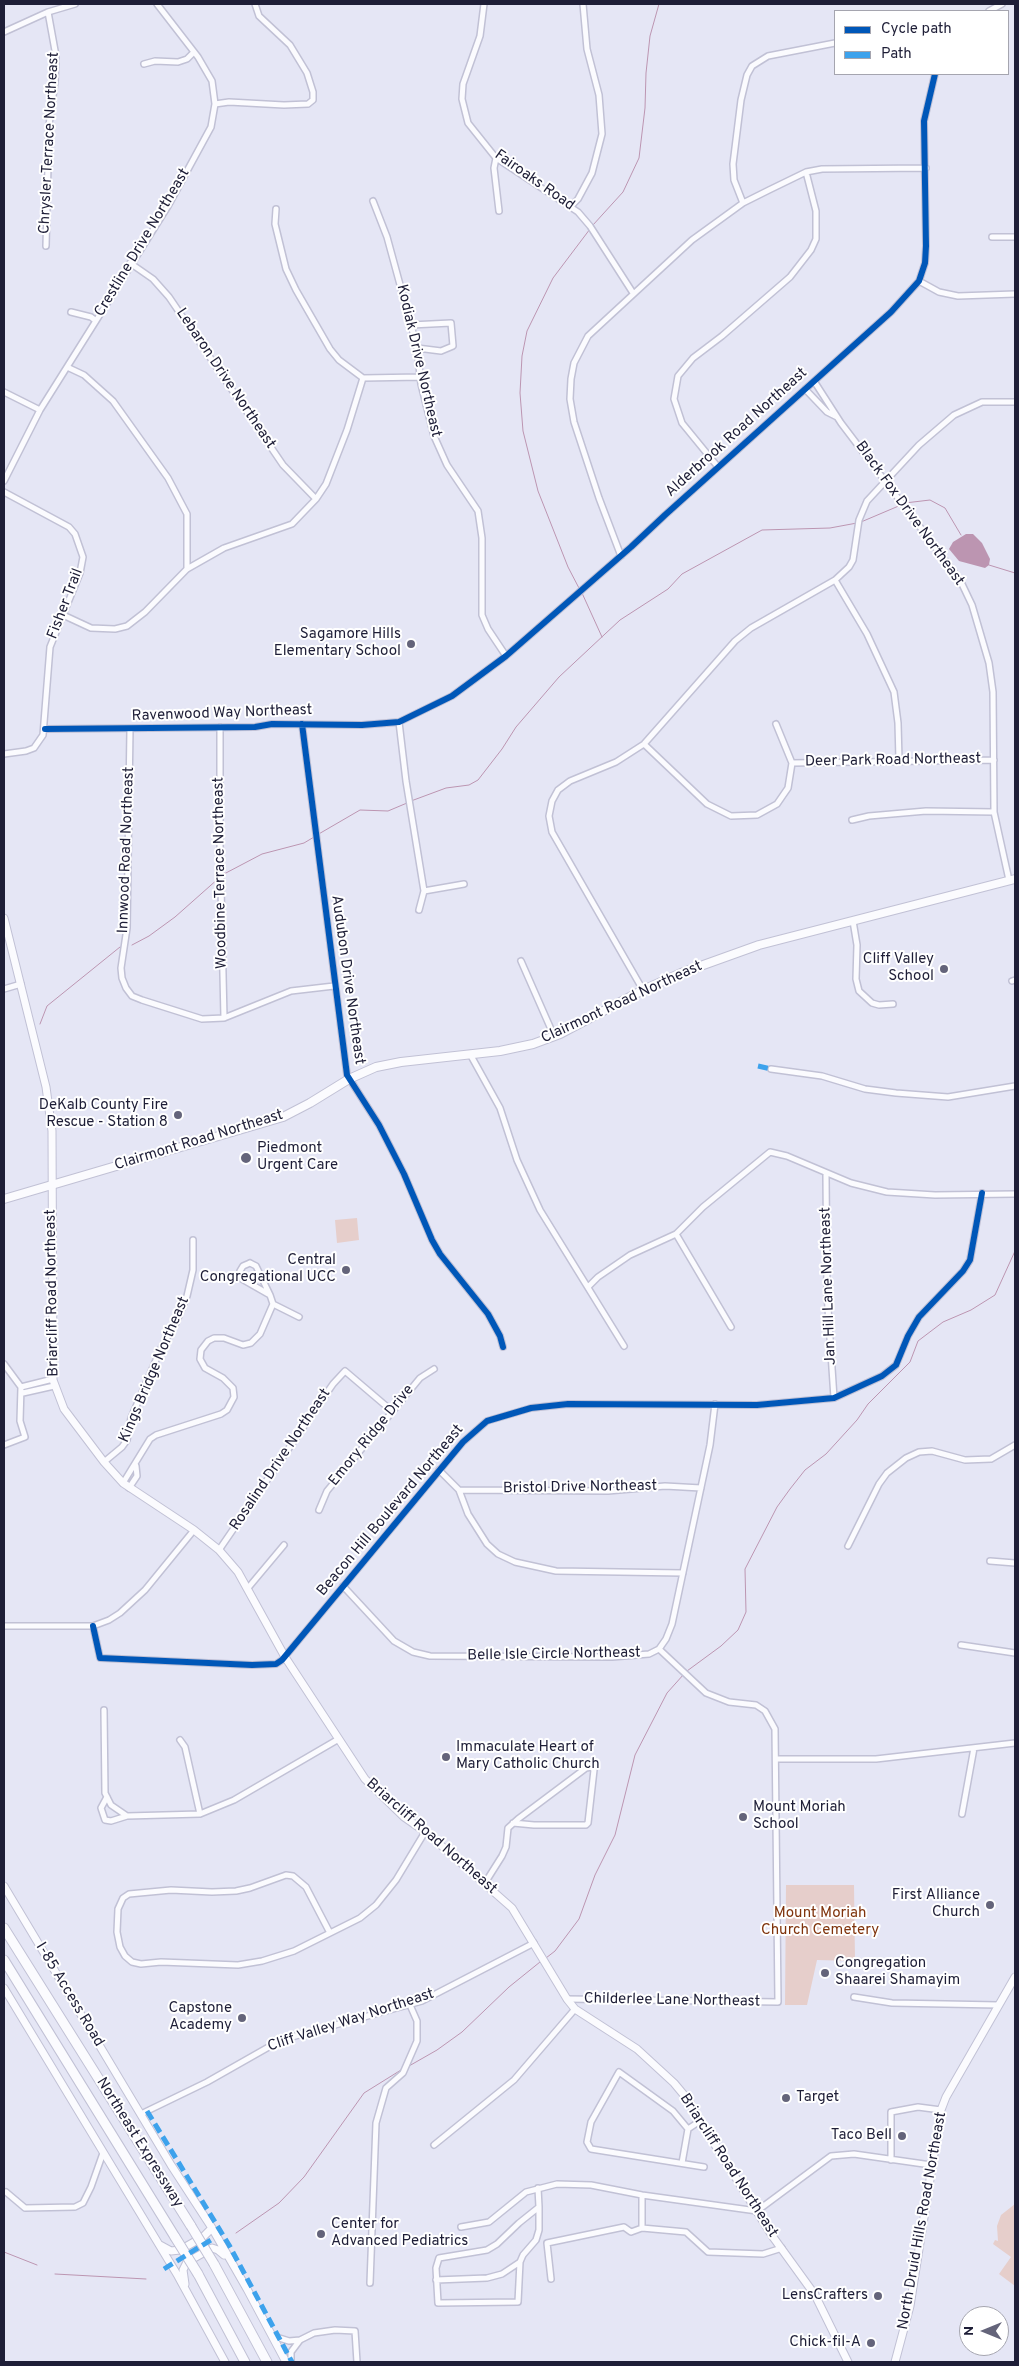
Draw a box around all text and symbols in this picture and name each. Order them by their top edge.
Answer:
legend [834,10,1009,75]
text: Cycle path [881,20,952,39]
text: Path [881,45,912,64]
street label: Chrysler Terrace Northeast [36,52,64,234]
street label: Fairoaks Road [490,147,578,215]
street label: Crestline Drive Northeast [92,166,194,320]
street label: Kodiak Drive Northeast [392,283,444,439]
street label: Lebaron Drive Northeast [171,305,279,453]
street label: Alderbrook Road Northeast [662,365,812,501]
street label: Black Fox Drive Northeast [851,438,967,590]
street label: Fisher Trail [44,566,88,642]
place label: Sagamore Hills Elementary School [274,626,401,661]
marker: Sagamore Hills Elementary School [405,638,417,650]
street label: Ravenwood Way Northeast [131,702,313,726]
street label: Deer Park Road Northeast [805,750,981,772]
street label: Innwood Road Northeast [115,766,139,934]
street label: Woodbine Terrace Northeast [210,777,232,969]
street label: Audubon Drive Northeast [326,894,368,1066]
place label: Cliff Valley School [863,951,934,986]
street label: Clairmont Road Northeast [539,958,705,1048]
marker: Cliff Valley School [938,963,950,975]
place label: DeKalb County Fire Rescue - Station 8 [39,1097,168,1132]
street label: Clairmont Road Northeast [112,1107,286,1175]
marker: DeKalb County Fire Rescue - Station 8 [172,1109,184,1121]
place label: Piedmont Urgent Care [257,1140,338,1175]
marker: Piedmont Urgent Care [239,1151,253,1165]
street label: Jan Hill Lane Northeast [817,1207,841,1365]
street label: Briarcliff Road Northeast [43,1209,63,1377]
place label: Central Congregational UCC [200,1252,336,1287]
marker: Central Congregational UCC [340,1264,352,1276]
street label: Kings Bridge Northeast [116,1294,194,1446]
street label: Emory Ridge Drive [326,1382,418,1490]
street label: Rosalind Drive Northeast [227,1386,335,1534]
street label: Beacon Hill Boulevard Northeast [314,1422,468,1600]
street label: Bristol Drive Northeast [503,1478,657,1498]
street label: Belle Isle Circle Northeast [467,1644,641,1666]
place label: Immaculate Heart of Mary Catholic Church [456,1739,600,1774]
marker: Immaculate Heart of Mary Catholic Church [440,1751,452,1763]
street label: Briarcliff Road Northeast [362,1775,500,1899]
place label: Mount Moriah School [753,1799,846,1834]
marker: Mount Moriah School [737,1811,749,1823]
place label: First Alliance Church [892,1887,980,1922]
marker: First Alliance Church [984,1899,996,1911]
park label: Mount Moriah Church Cemetery [761,1905,879,1940]
street label: I-85 Access Road [31,1940,107,2050]
place label: Congregation Shaarei Shamayim [835,1955,960,1990]
marker: Congregation Shaarei Shamayim [819,1967,831,1979]
street label: Cliff Valley Way Northeast [266,1986,436,2056]
street label: Childerlee Lane Northeast [584,1990,760,2012]
place label: Capstone Academy [168,2000,232,2035]
marker: Capstone Academy [236,2012,248,2024]
street label: Northeast Expressway [92,2075,186,2211]
place label: Target [796,2089,839,2107]
street label: Briarcliff Road Northeast [675,2091,781,2241]
marker: Target [780,2092,792,2104]
street label: North Druid Hills Road Northeast [895,2111,951,2331]
place label: Taco Bell [831,2127,892,2145]
marker: Taco Bell [896,2130,908,2142]
place label: Center for Advanced Pediatrics [331,2216,468,2251]
marker: Center for Advanced Pediatrics [315,2228,327,2240]
place label: LensCrafters [782,2287,868,2305]
marker: LensCrafters [872,2290,884,2302]
north arrow [959,2306,1009,2356]
text: N [961,2326,978,2336]
place label: Chick-fil-A [789,2334,861,2352]
marker: Chick-fil-A [865,2337,877,2349]

